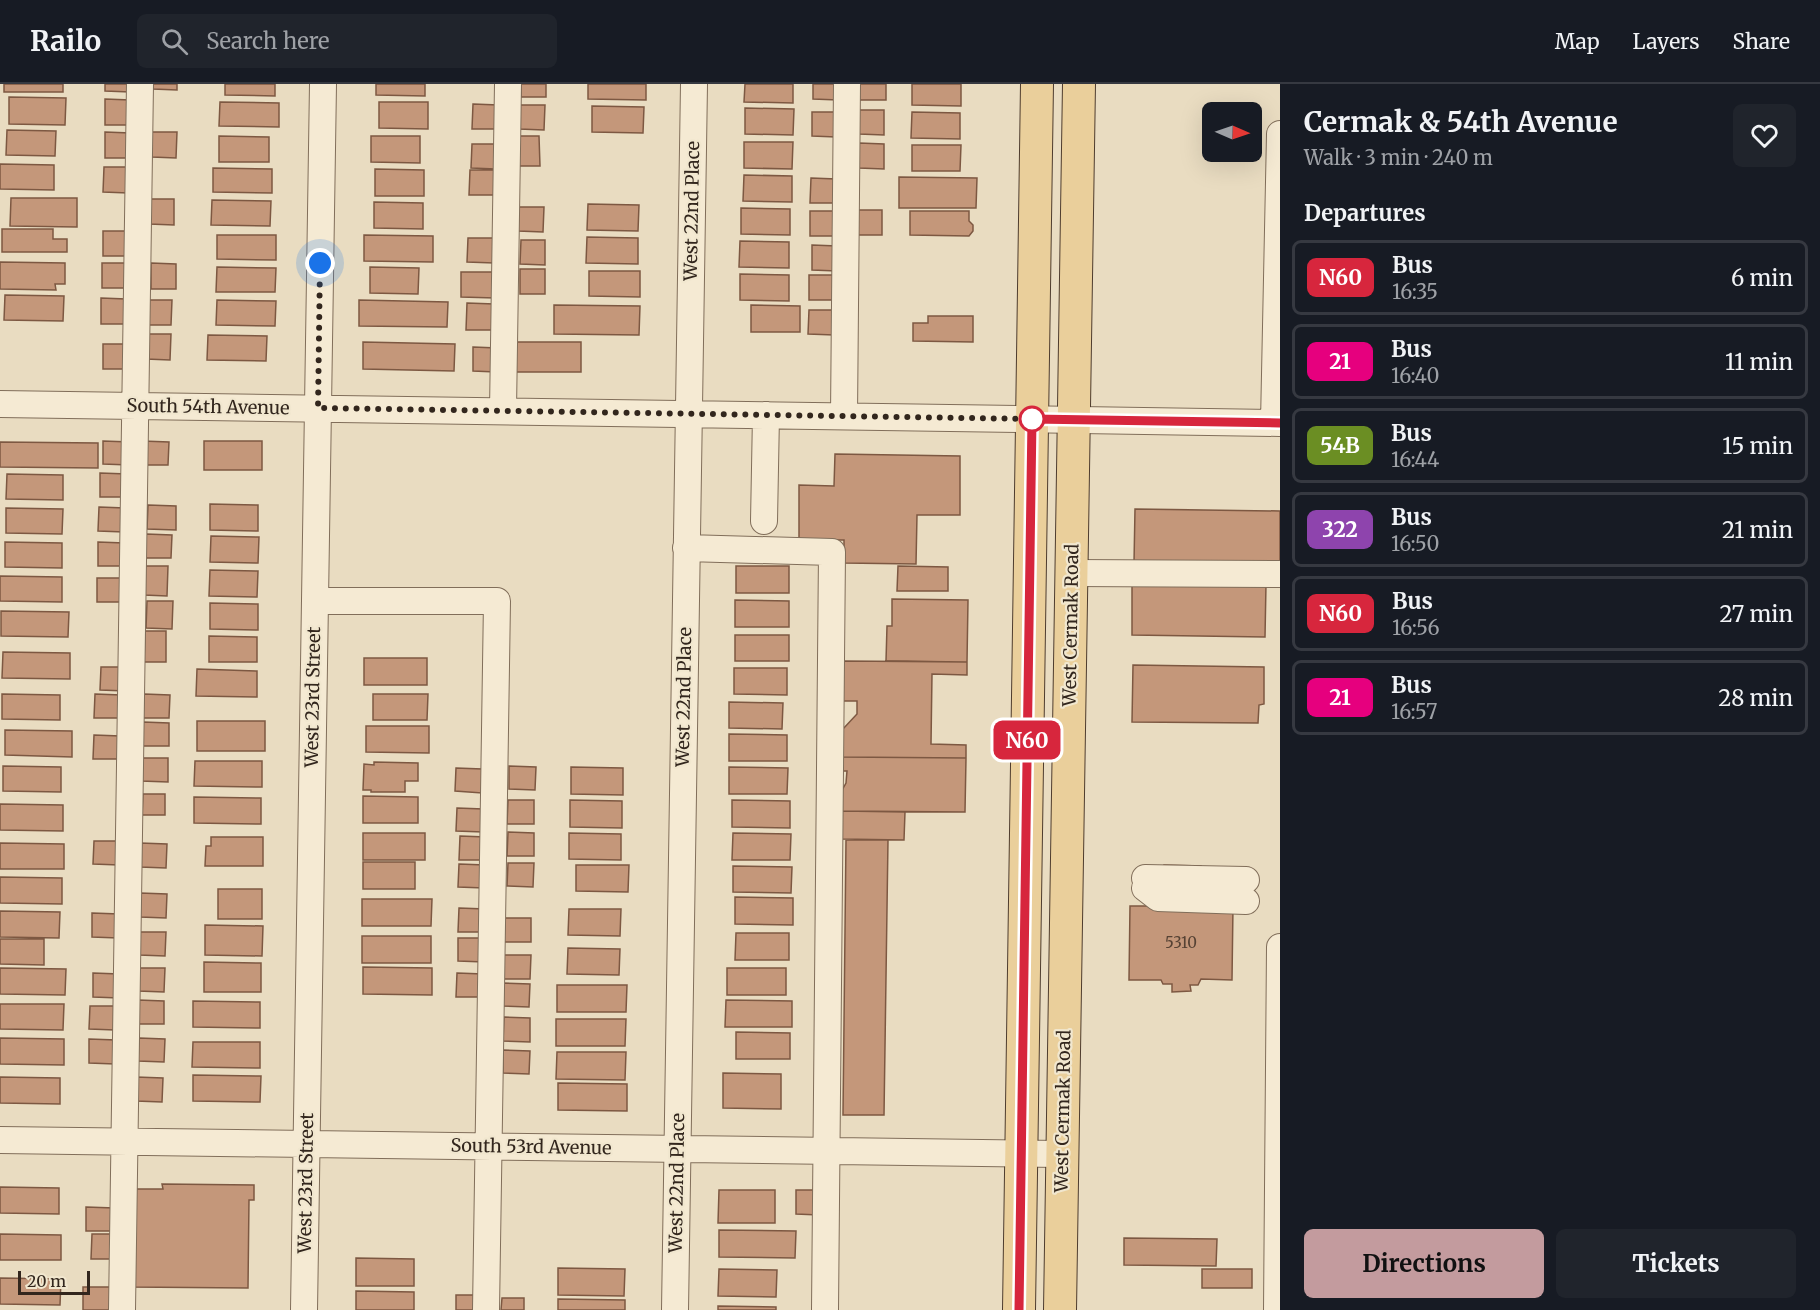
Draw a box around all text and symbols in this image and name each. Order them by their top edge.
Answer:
search box [137,14,557,68]
text: Railo [30,23,101,59]
icon: search [158,25,191,58]
text: Search here [206,27,330,55]
text: Map [1555,28,1600,55]
text: Layers [1633,28,1700,55]
text: Share [1733,28,1790,55]
north arrow [1202,102,1262,162]
map controls [1202,102,1262,162]
text: Cermak & 54th Avenue [1304,104,1618,140]
button: heart [1733,104,1796,167]
street label: West 22nd Place [679,141,704,282]
text: Walk · 3 min · 240 m [1304,145,1493,170]
text: Departures [1304,199,1426,227]
your location [305,248,335,278]
text: Bus [1392,251,1433,279]
text: N60 [1319,264,1362,291]
text: 6 min [1731,264,1793,292]
text: 16:35 [1392,279,1438,304]
text: Bus [1391,335,1432,363]
text: 21 [1329,348,1351,375]
text: 11 min [1725,348,1793,376]
text: 16:40 [1391,363,1440,388]
street label: South 54th Avenue [126,394,290,419]
unlabelled marker [1019,406,1045,432]
text: Bus [1391,419,1432,447]
text: 54B [1320,432,1360,459]
text: 15 min [1722,432,1793,460]
text: 16:44 [1391,447,1439,472]
text: Bus [1391,503,1432,531]
text: 322 [1322,516,1358,543]
text: 21 min [1722,516,1793,544]
text: 16:50 [1391,531,1439,556]
street label: West Cermak Road [1058,543,1083,708]
text: Bus [1392,587,1433,615]
text: N60 [1319,600,1362,627]
text: 27 min [1719,600,1793,628]
text: 16:56 [1392,615,1440,640]
street label: West 23rd Street [300,626,325,769]
street label: West 22nd Place [671,627,696,768]
text: Bus [1391,671,1432,699]
text: 21 [1329,684,1351,711]
text: 28 min [1718,684,1793,712]
text: 16:57 [1391,699,1437,724]
line badge: N60 [992,720,1062,760]
text: N60 [1005,727,1049,754]
house number: 5310 [1165,933,1197,952]
street label: West Cermak Road [1050,1029,1075,1194]
street label: West 23rd Street [293,1112,318,1255]
street label: West 22nd Place [664,1113,689,1254]
street label: South 53rd Avenue [450,1134,612,1159]
button: Directions [1304,1229,1544,1298]
button: Tickets [1556,1229,1796,1298]
scale bar [18,1268,90,1296]
text: 20 m [27,1271,66,1291]

